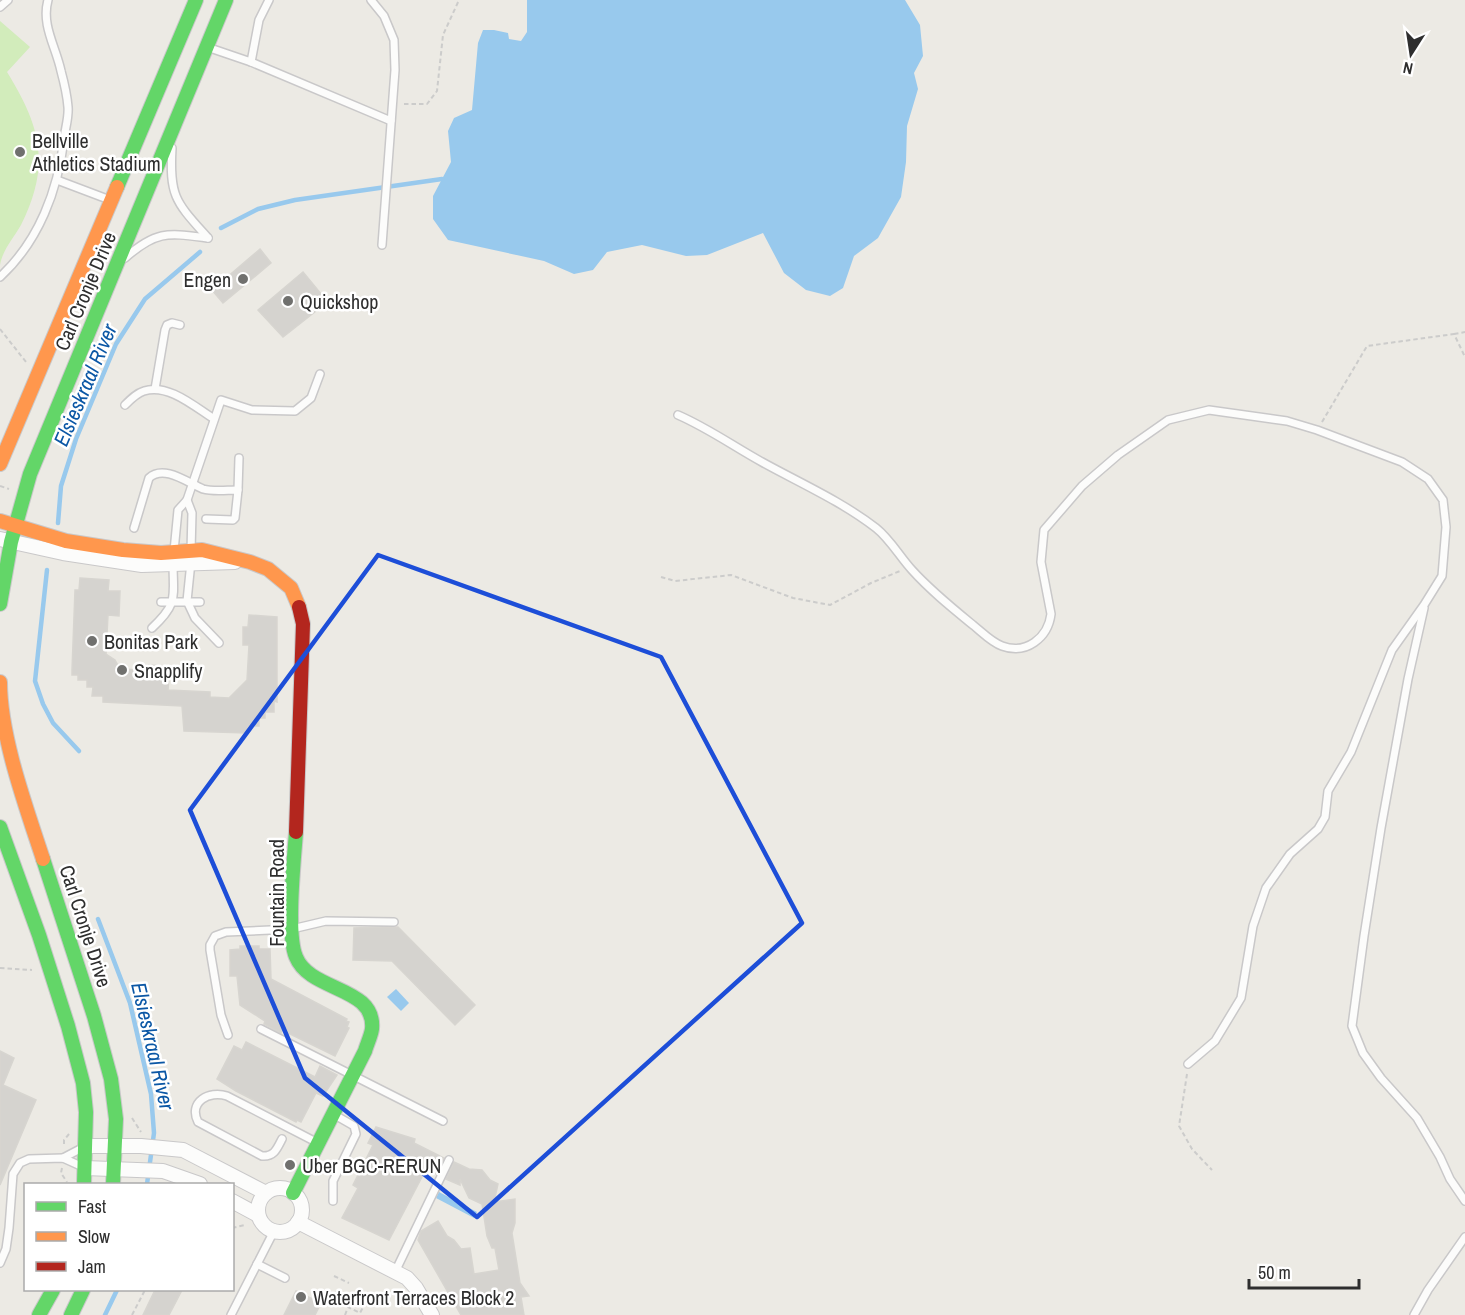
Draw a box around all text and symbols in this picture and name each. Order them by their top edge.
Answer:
north arrow [1381,24,1441,84]
text: N [1401,57,1415,80]
place label: Bellville Athletics Stadium [31,127,161,177]
marker: Bellville Athletics Stadium [13,145,27,159]
street label: Carl Cronje Drive [48,227,122,355]
place label: Engen [184,266,231,293]
marker: Engen [236,272,250,286]
place label: Quickshop [300,288,378,315]
marker: Quickshop [281,294,295,308]
water label: Elsieskraal River [46,318,124,451]
place label: Bonitas Park [104,628,199,655]
marker: Bonitas Park [85,634,99,648]
place label: Snapplify [134,657,203,684]
marker: Snapplify [115,663,129,677]
street label: Fountain Road [263,839,290,947]
street label: Carl Cronje Drive [54,862,118,990]
water label: Elsieskraal River [124,979,182,1114]
place label: Uber BGC-RERUN [302,1152,441,1179]
marker: Uber BGC-RERUN [283,1158,297,1172]
legend [24,1183,234,1291]
text: Fast [78,1194,106,1219]
text: Slow [78,1224,110,1249]
scale bar [1249,1252,1358,1290]
text: Jam [78,1254,106,1279]
text: 50 m [1258,1260,1291,1285]
place label: Waterfront Terraces Block 2 [313,1284,514,1311]
marker: Waterfront Terraces Block 2 [294,1290,308,1304]

